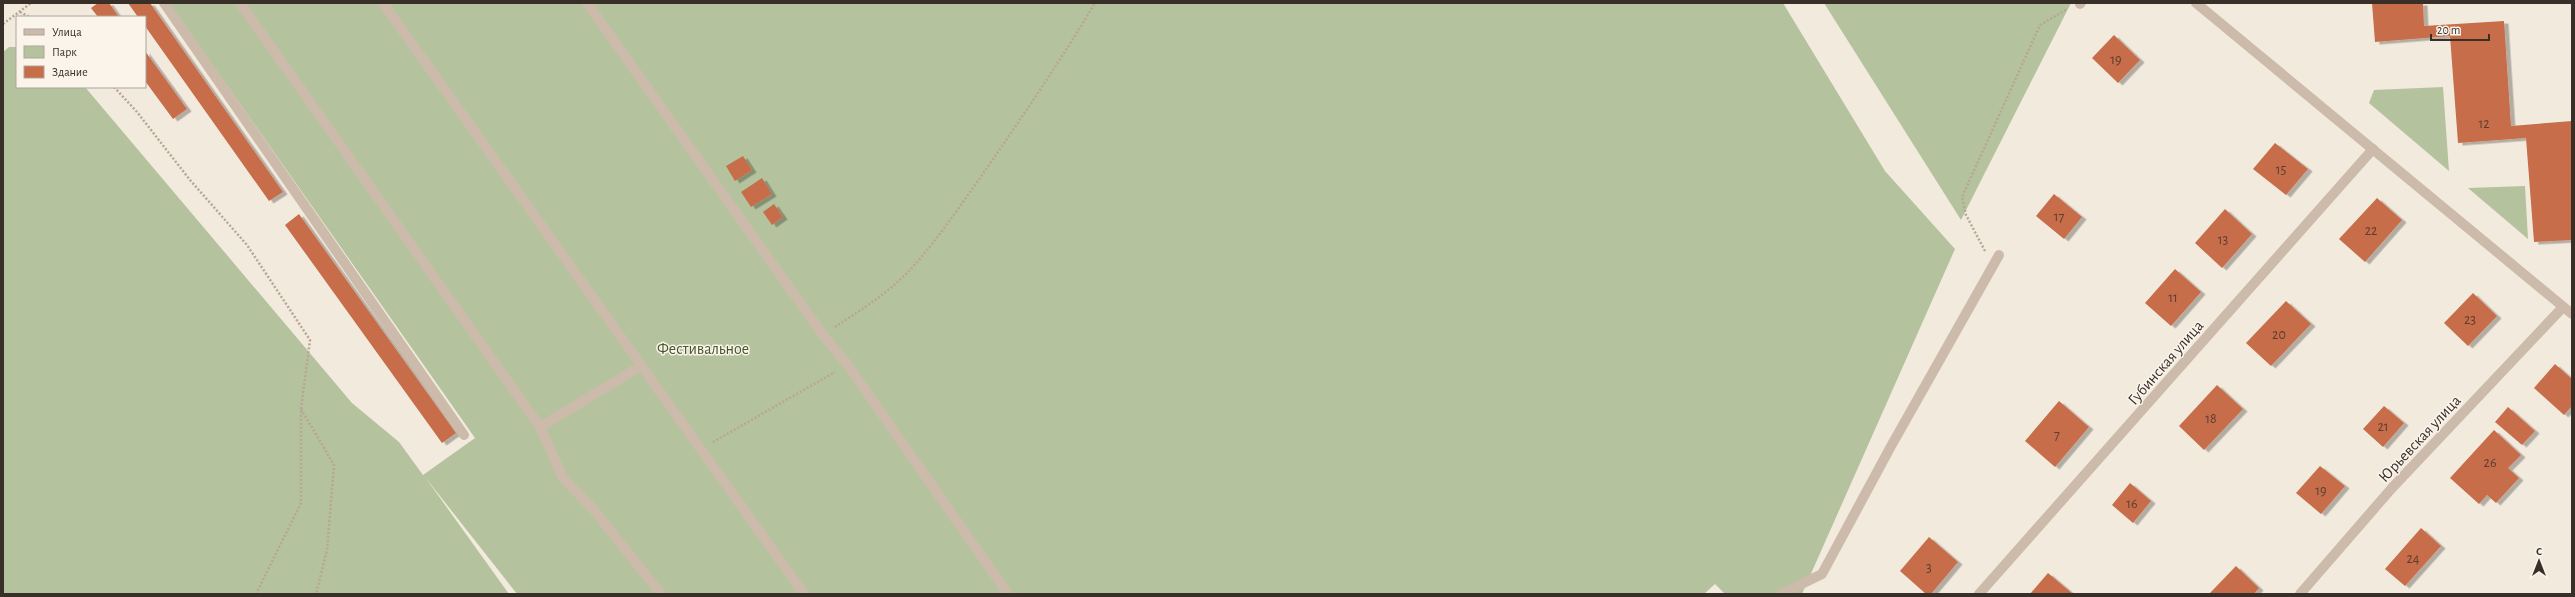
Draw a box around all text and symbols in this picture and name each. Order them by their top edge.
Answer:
legend [16,16,146,88]
scale bar [2431,16,2489,42]
text: 20 m [2437,24,2460,36]
text: Улица [52,26,82,38]
text: Парк [52,46,77,58]
house number: 19 [2110,53,2122,67]
text: Здание [52,66,88,78]
house number: 12 [2478,117,2490,131]
house number: 15 [2276,163,2286,177]
house number: 17 [2054,210,2064,224]
house number: 22 [2365,224,2377,238]
house number: 13 [2218,233,2229,247]
house number: 11 [2168,291,2178,305]
house number: 23 [2464,313,2476,327]
street label: Губинская улица [2125,317,2207,409]
house number: 20 [2272,328,2286,342]
park label: Фестивальное [657,341,749,357]
street label: Юрьевская улица [2376,392,2465,486]
house number: 18 [2205,412,2217,426]
house number: 21 [2377,420,2389,434]
house number: 7 [2054,428,2060,442]
house number: 26 [2484,456,2496,470]
house number: 19 [2315,484,2327,498]
house number: 16 [2126,497,2138,511]
north arrow [2519,541,2559,581]
text: С [2536,546,2542,557]
house number: 24 [2406,552,2420,566]
house number: 3 [1926,561,1932,575]

